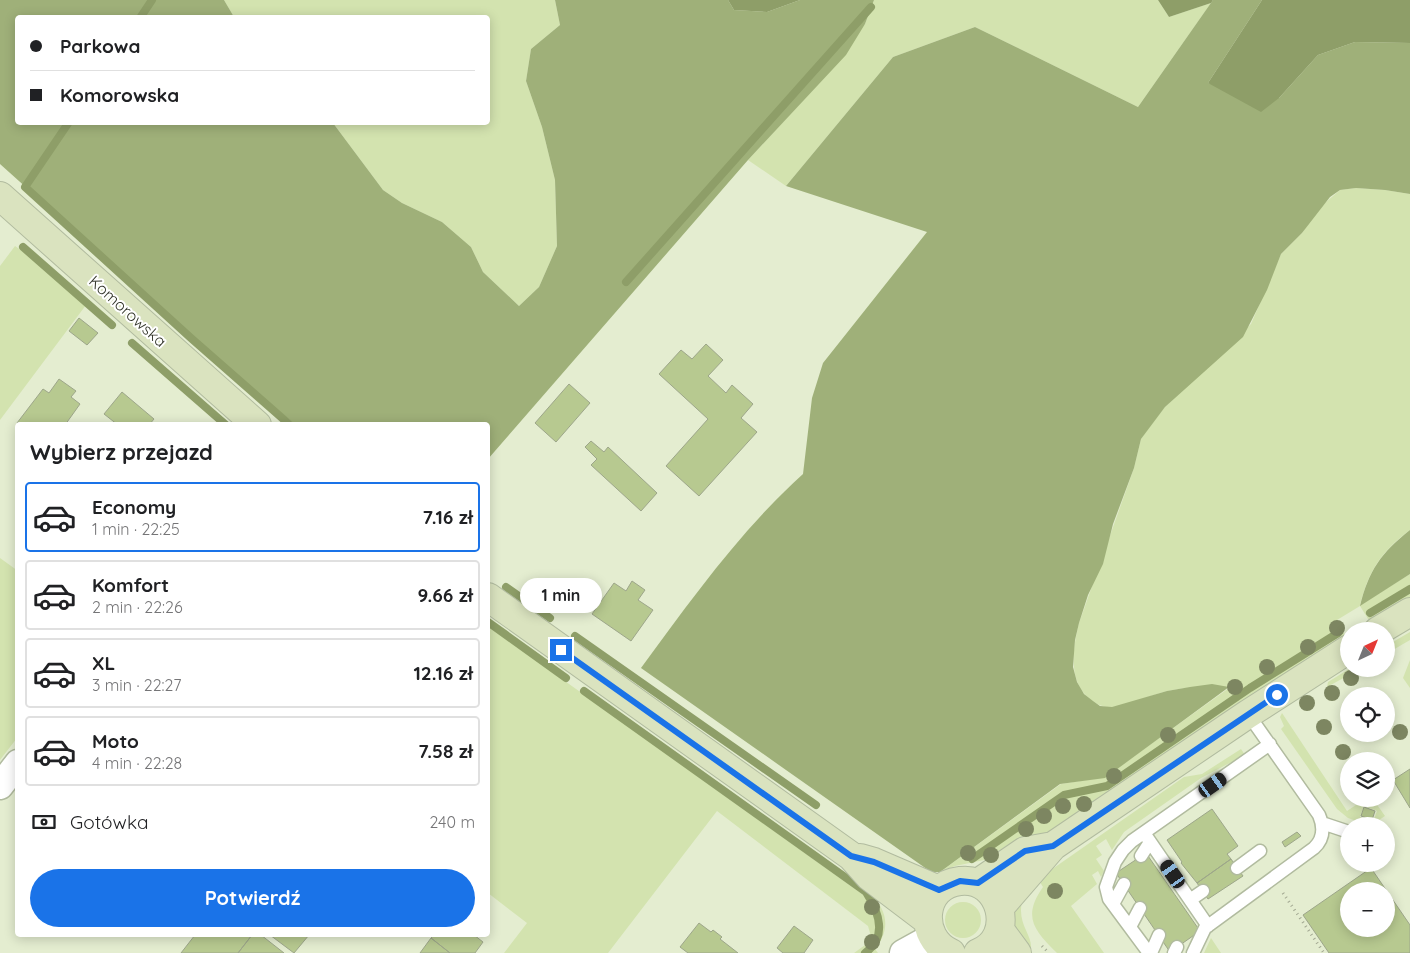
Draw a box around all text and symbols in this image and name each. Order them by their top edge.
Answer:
text: Parkowa [60,34,140,58]
text: Komorowska [60,83,179,107]
street label: Komorowska [85,271,171,351]
text: Wybierz przejazd [30,438,213,466]
icon: car [32,495,77,540]
text: Economy [92,495,176,519]
text: 7.16 zł [423,505,473,529]
text: 1 min · 22:25 [92,519,180,539]
icon: car [32,573,77,618]
text: Komfort [92,573,169,597]
callout: 1 min [520,578,602,612]
text: 9.66 zł [418,583,473,607]
text: 1 min [542,585,580,605]
text: 2 min · 22:26 [92,597,183,617]
north arrow [1340,622,1395,678]
map controls [1340,622,1395,937]
route end [550,639,572,661]
icon: car [32,651,77,696]
text: XL [92,651,115,675]
text: 12.16 zł [413,661,473,685]
text: 3 min · 22:27 [92,675,181,695]
route start [1266,684,1288,706]
button: locate [1340,687,1395,742]
icon: car [32,729,77,774]
text: Moto [92,729,139,753]
text: 7.58 zł [418,739,473,763]
button: layers [1340,752,1395,807]
text: 4 min · 22:28 [92,753,182,773]
car [1196,770,1229,800]
icon: cash [30,808,58,836]
text: Gotówka [70,810,149,834]
text: 240 m [429,812,475,832]
button: + [1340,817,1395,872]
car [1158,857,1187,891]
button: Potwierdź [30,869,475,927]
button: − [1340,882,1395,937]

